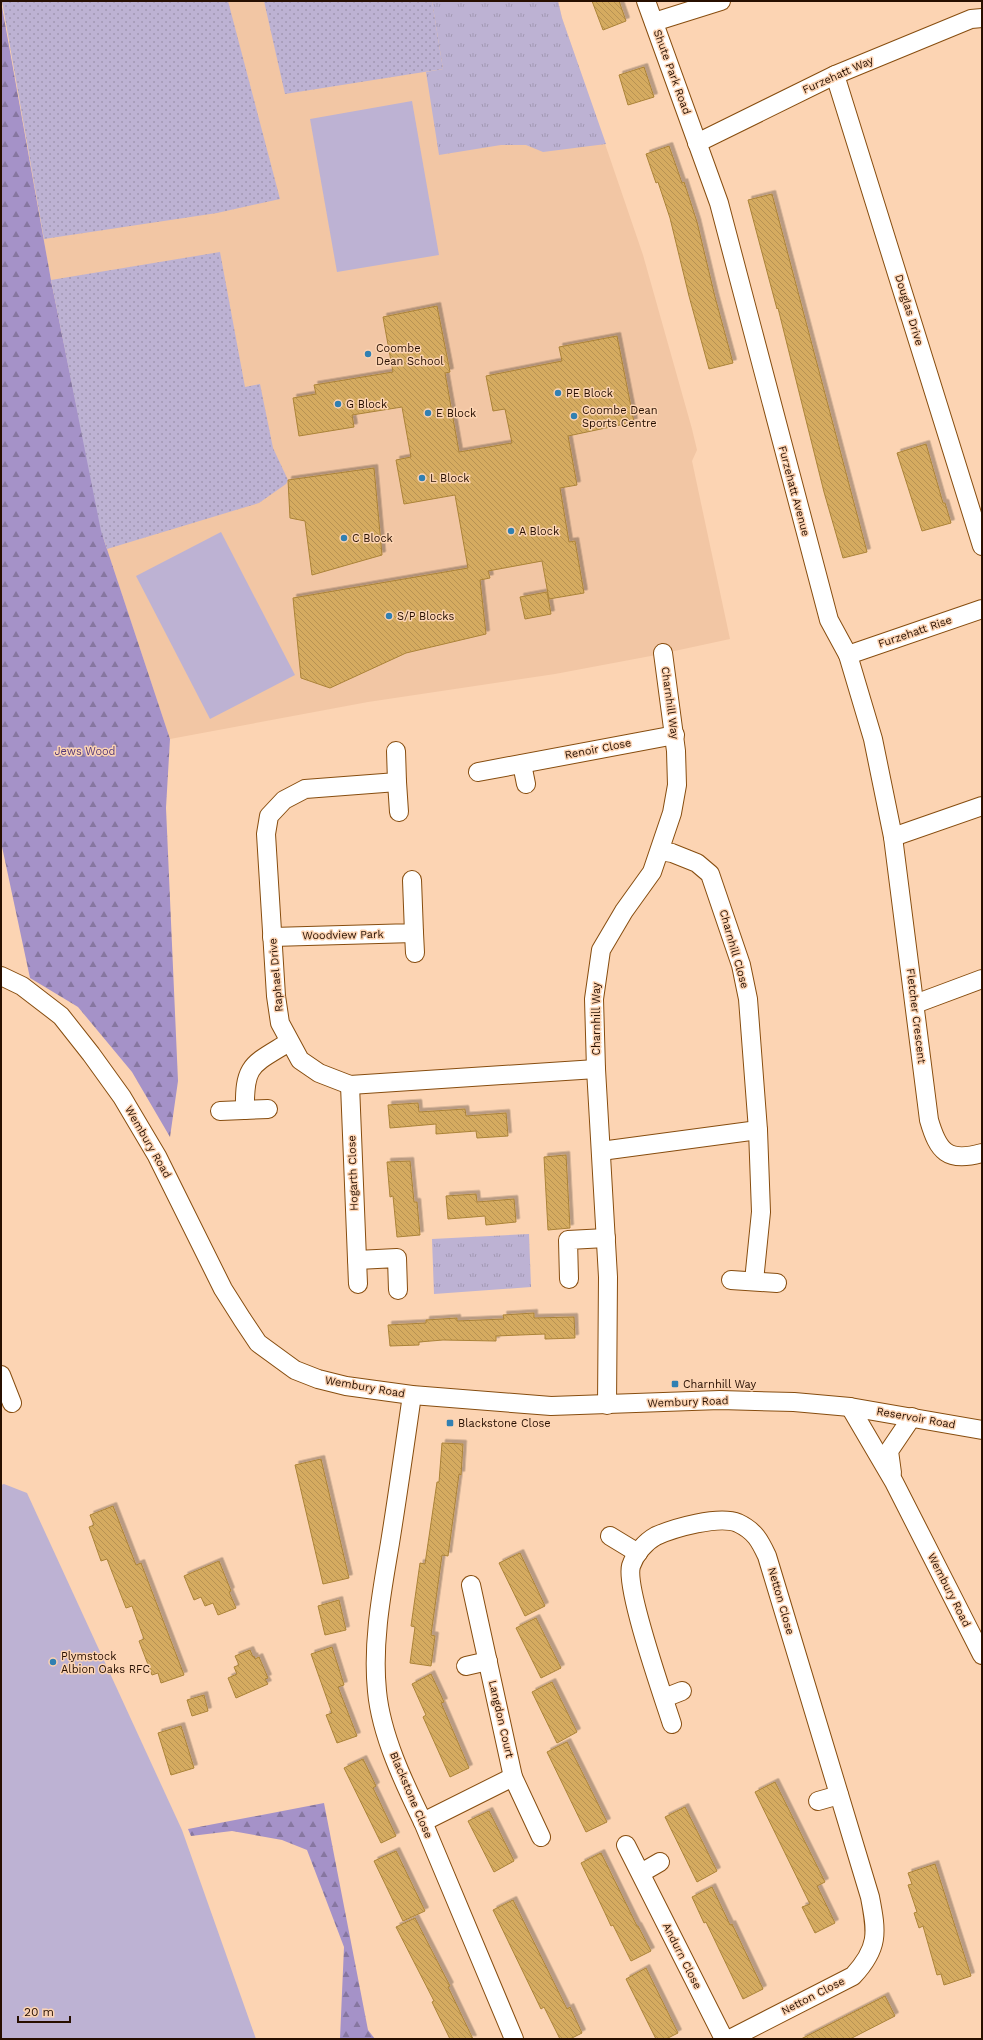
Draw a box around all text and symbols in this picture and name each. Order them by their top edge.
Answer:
street label: Shute Park Road [651,28,693,116]
street label: Furzehatt Way [801,53,876,96]
street label: Douglas Drive [892,273,926,347]
place label: Coombe Dean School [376,342,444,368]
marker: Coombe Dean School [363,349,373,359]
place label: PE Block [566,387,613,400]
marker: PE Block [553,388,563,398]
place label: G Block [346,398,387,411]
marker: G Block [333,399,343,409]
place label: Coombe Dean Sports Centre [582,404,658,430]
place label: E Block [436,407,476,420]
marker: E Block [423,408,433,418]
marker: Coombe Dean Sports Centre [569,411,579,421]
street label: Furzehatt Avenue [776,444,812,538]
place label: L Block [430,472,470,485]
marker: L Block [417,473,427,483]
place label: A Block [519,525,559,538]
marker: A Block [506,526,516,536]
place label: C Block [352,532,393,545]
marker: C Block [339,533,349,543]
place label: S/P Blocks [397,610,454,623]
marker: S/P Blocks [384,611,394,621]
street label: Furzehatt Rise [876,613,954,651]
street label: Charnhill Way [658,666,682,740]
street label: Renoir Close [564,736,632,762]
park label: Jews Wood [54,745,116,758]
street label: Charnhill Close [717,908,751,990]
street label: Woodview Park [302,928,384,942]
street label: Raphael Drive [266,938,286,1012]
street label: Fletcher Crescent [904,968,928,1065]
street label: Charnhill Way [590,982,603,1056]
street label: Wembury Road [122,1104,174,1180]
street label: Hogarth Close [345,1135,361,1211]
street label: Wembury Road [324,1374,406,1400]
place label: Charnhill Way [683,1378,756,1391]
marker: Charnhill Way [670,1379,680,1389]
street label: Wembury Road [647,1394,729,1410]
street label: Reservoir Road [875,1405,957,1431]
place label: Blackstone Close [458,1417,551,1430]
marker: Blackstone Close [445,1418,455,1428]
street label: Wembury Road [925,1551,973,1629]
street label: Netton Close [765,1566,797,1636]
place label: Plymstock Albion Oaks RFC [61,1650,151,1676]
marker: Plymstock Albion Oaks RFC [48,1657,58,1667]
street label: Langdon Court [486,1679,516,1759]
street label: Blackstone Close [387,1750,435,1840]
street label: Andurn Close [660,1921,704,1991]
street label: Netton Close [779,1974,847,2018]
scale bar [18,1998,70,2024]
text: 20 m [24,2005,54,2019]

